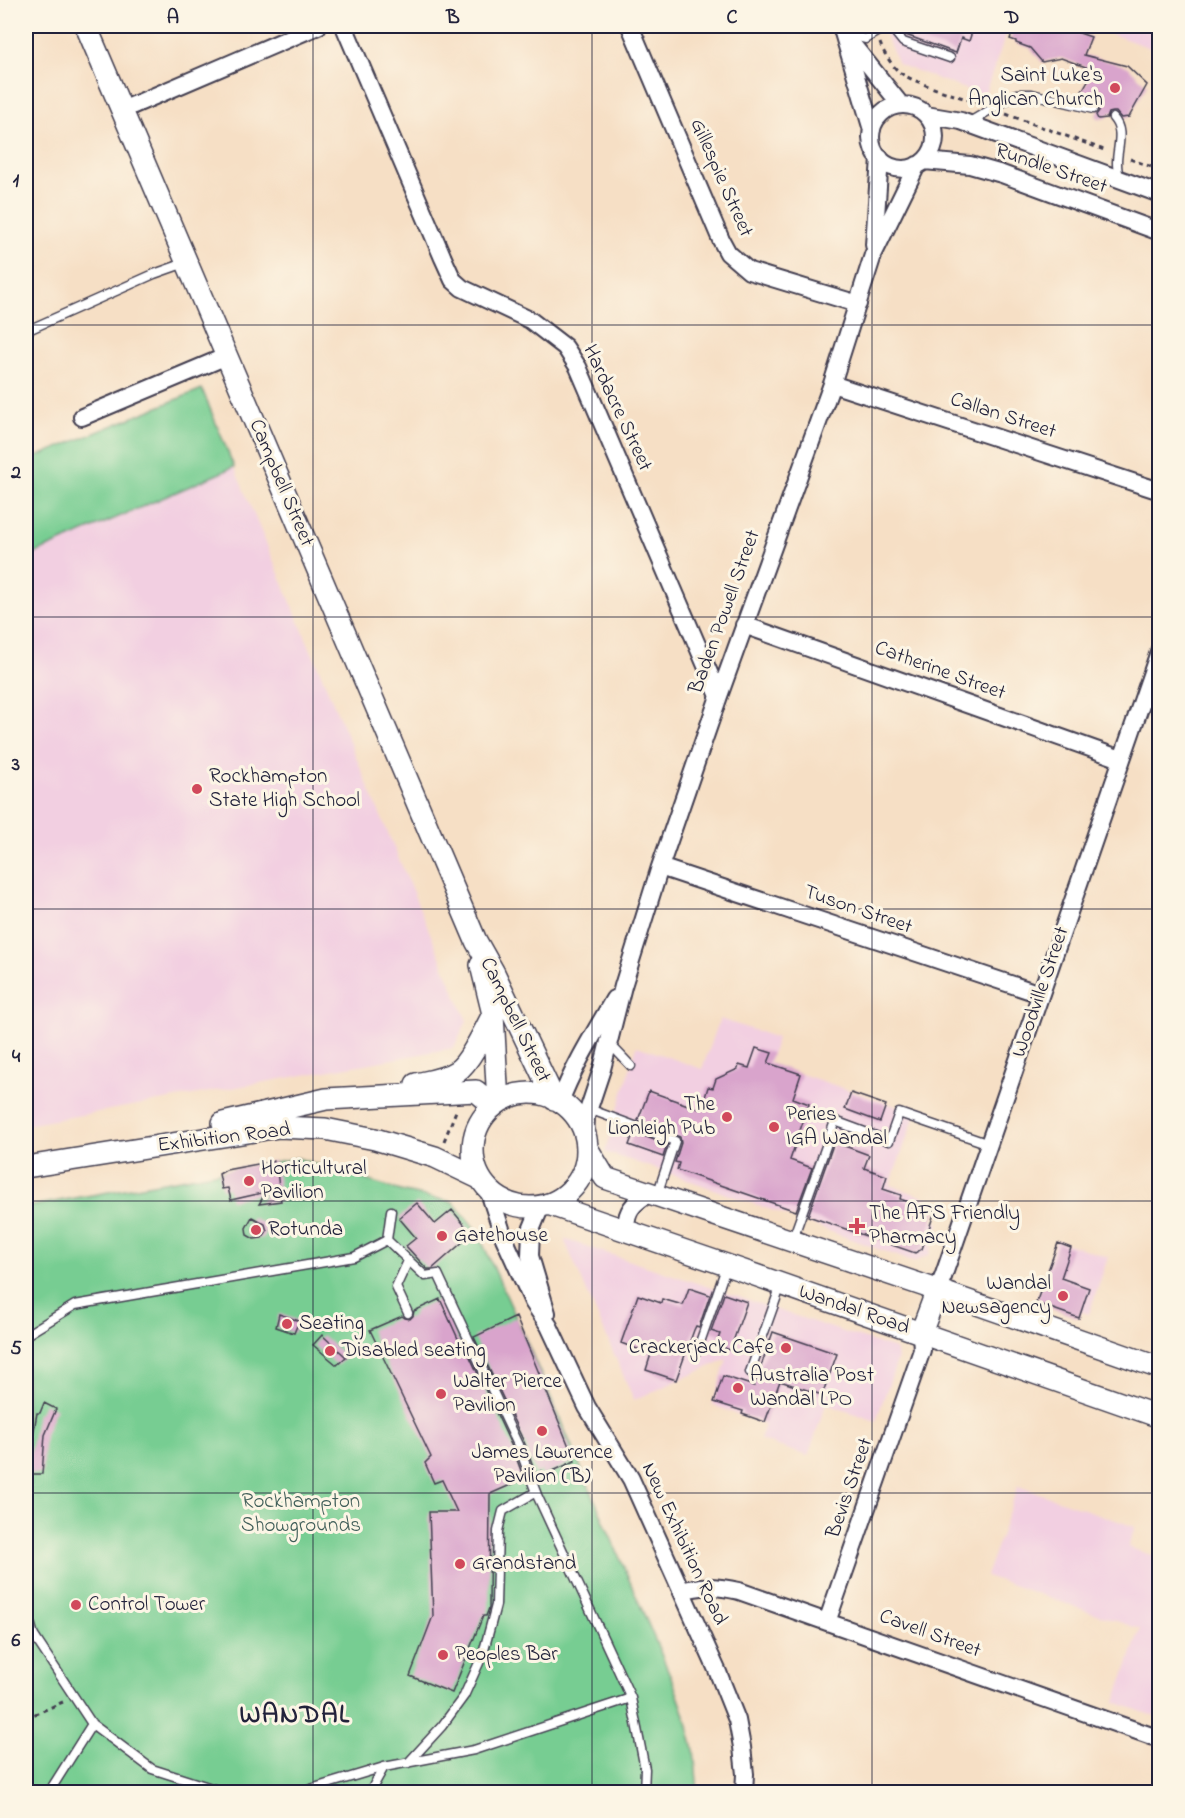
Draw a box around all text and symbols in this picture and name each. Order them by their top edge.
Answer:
text: A [167,4,179,33]
text: B [445,4,460,33]
text: C [727,4,738,33]
text: D [1004,4,1019,33]
place label: Saint Luke's Anglican Church [968,61,1103,117]
marker: Saint Luke's Anglican Church [1108,81,1122,95]
street label: Gillespie Street [681,114,761,242]
street label: Rundle Street [991,136,1111,202]
text: 1 [13,167,20,196]
street label: Hardacre Street [575,340,659,476]
street label: Callan Street [946,385,1060,447]
street label: Campbell Street [241,415,321,551]
text: 2 [10,459,21,488]
street label: Baden Powell Street [681,526,769,699]
street label: Catherine Street [870,633,1010,709]
text: 3 [11,751,20,780]
place label: Rockhampton State High School [209,762,360,818]
marker: Rockhampton State High School [190,782,204,796]
street label: Tuson Street [800,877,916,943]
street label: Woodville Street [1005,923,1077,1061]
street label: Campbell Street [472,952,558,1088]
text: 4 [12,1043,21,1072]
place label: The Lionleigh Pub [608,1090,716,1146]
place label: Peries IGA Wandal [786,1100,887,1154]
marker: The Lionleigh Pub [720,1110,734,1124]
street label: Exhibition Road [156,1115,292,1161]
marker: Peries IGA Wandal [767,1120,781,1134]
place label: Horticultural Pavilion [261,1154,367,1208]
marker: Horticultural Pavilion [242,1174,256,1188]
place label: The AFS Friendly Pharmacy [869,1199,1020,1255]
place label: Rotunda [268,1215,343,1245]
marker: The AFS Friendly Pharmacy [850,1219,864,1233]
place label: Gatehouse [454,1221,549,1251]
marker: Rotunda [249,1223,263,1237]
marker: Gatehouse [435,1229,449,1243]
place label: Wandal Newsagency [941,1269,1051,1325]
street label: Wandal Road [794,1277,914,1343]
marker: Wandal Newsagency [1056,1289,1070,1303]
place label: Seating [299,1309,364,1341]
marker: Seating [280,1317,294,1331]
place label: Crackerjack Cafe [629,1333,775,1363]
text: 5 [10,1335,22,1364]
place label: Disabled seating [341,1336,486,1368]
marker: Crackerjack Cafe [779,1341,793,1355]
marker: Disabled seating [323,1344,337,1358]
place label: Australia Post Wandal LPO [750,1361,874,1415]
place label: Walter Pierce Pavilion [453,1367,562,1421]
marker: Australia Post Wandal LPO [731,1381,745,1395]
marker: Walter Pierce Pavilion [434,1387,448,1401]
marker: James Lawrence Pavilion (B) [535,1424,549,1438]
street label: Bevis Street [819,1434,881,1543]
place label: James Lawrence Pavilion (B) [471,1438,613,1492]
street label: New Exhibition Road [633,1458,735,1630]
park label: Rockhampton Showgrounds [241,1487,361,1543]
place label: Grandstand [472,1549,577,1579]
marker: Grandstand [453,1557,467,1571]
place label: Control Tower [88,1590,206,1620]
marker: Control Tower [69,1598,83,1612]
street label: Cavell Street [875,1602,985,1666]
text: 6 [12,1627,21,1656]
place label: Peoples Bar [455,1640,558,1670]
marker: Peoples Bar [436,1648,450,1662]
district label: WANDAL [239,1696,351,1735]

